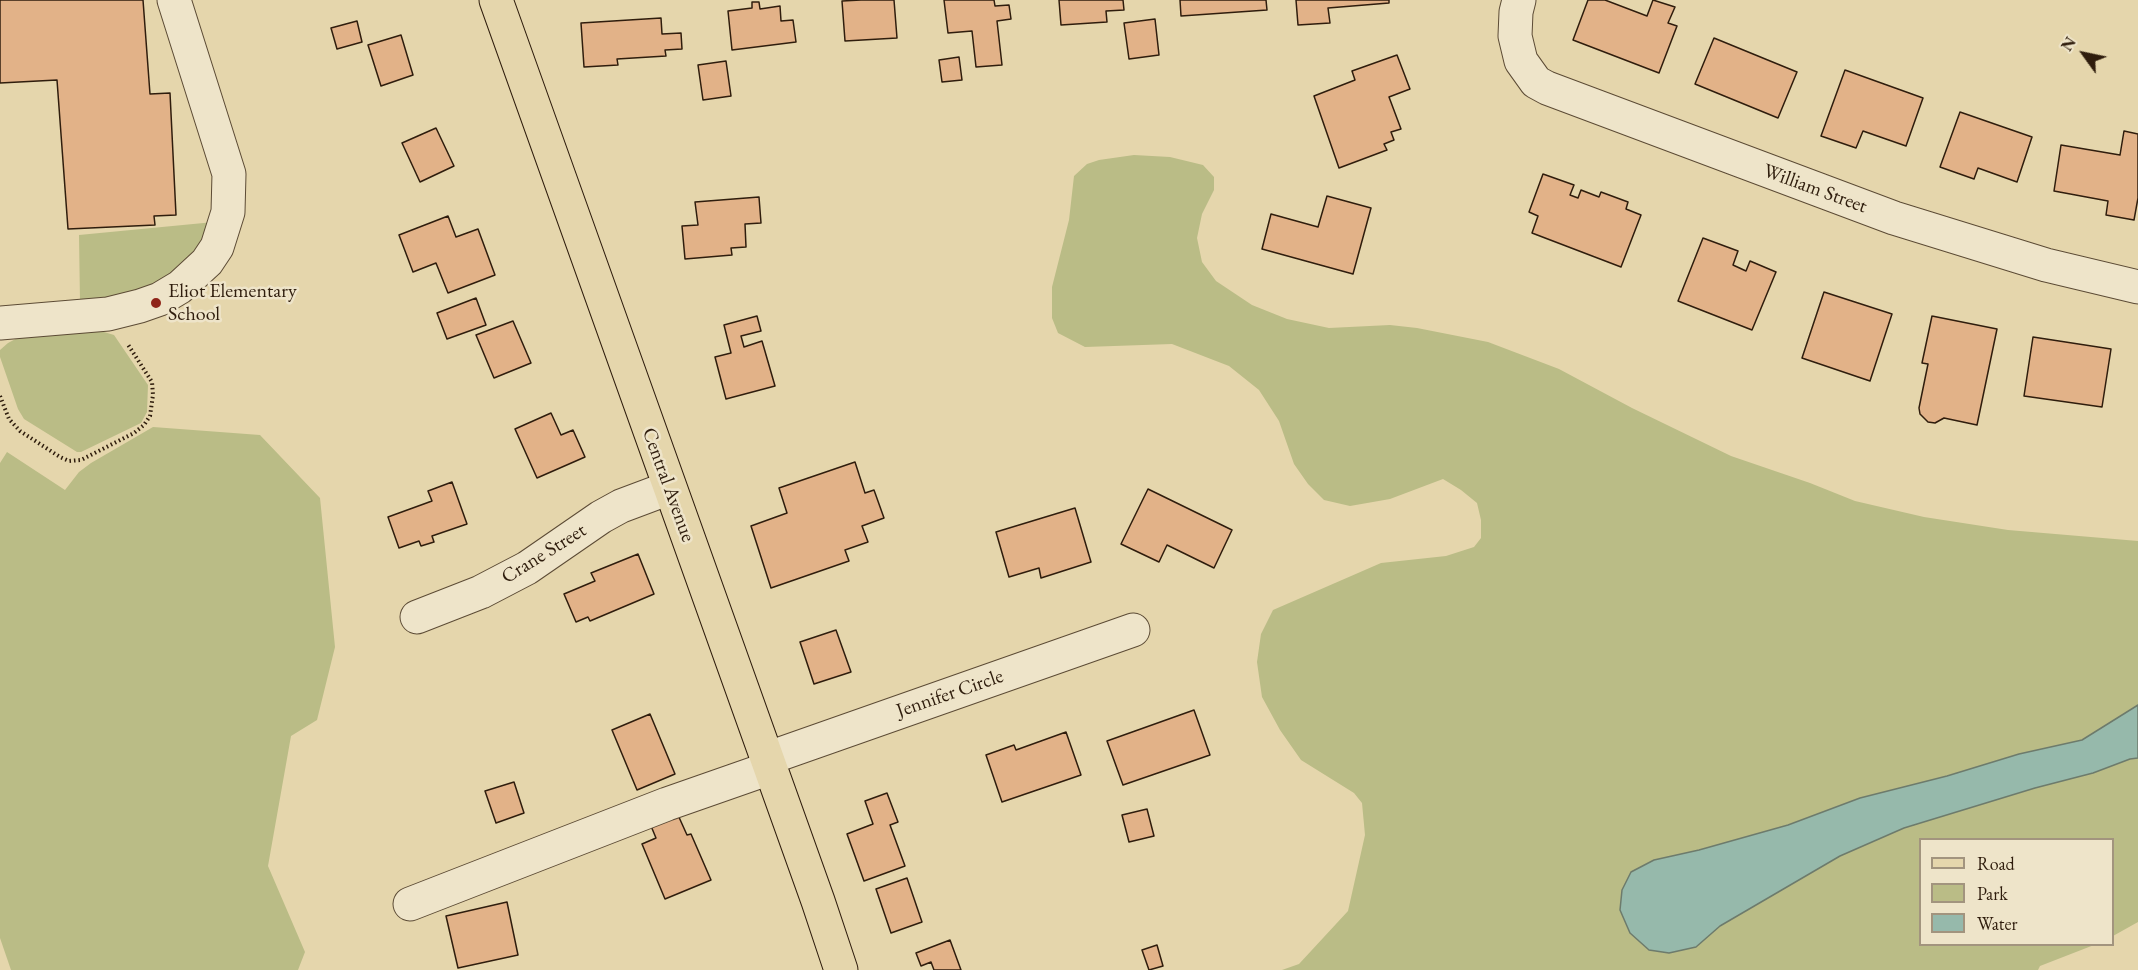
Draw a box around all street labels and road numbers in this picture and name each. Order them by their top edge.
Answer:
street label: William Street [1760,159,1870,219]
street label: Central Avenue [636,425,700,545]
street label: Crane Street [497,519,591,589]
street label: Jennifer Circle [893,665,1007,723]

